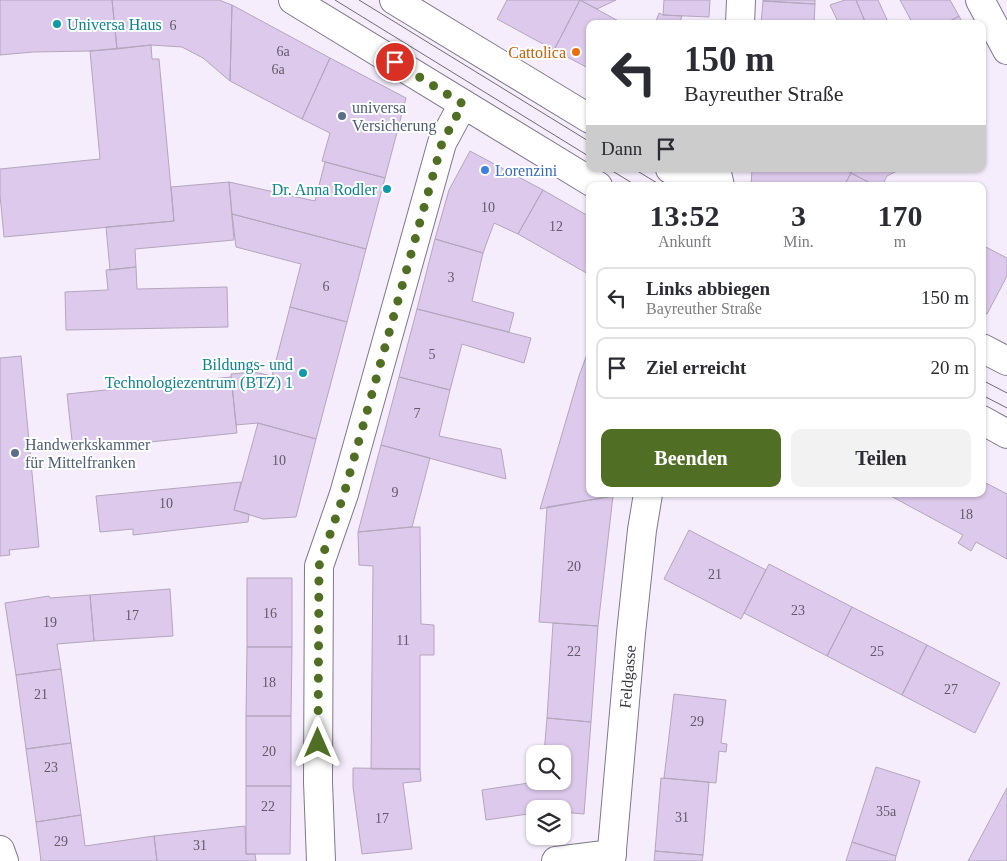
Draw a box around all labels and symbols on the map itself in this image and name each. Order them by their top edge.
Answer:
place label: Universa Haus [67,16,162,33]
marker: Universa Haus [51,18,63,30]
house number: 6 [170,18,177,33]
pin [374,41,416,83]
house number: 6a [276,44,290,59]
place label: Cattolica [508,44,566,61]
marker: Cattolica [570,46,582,58]
house number: 6a [271,62,285,77]
place label: universa Versicherung [352,99,436,135]
marker: universa Versicherung [336,110,348,122]
place label: Lorenzini [495,162,558,179]
marker: Lorenzini [479,164,491,176]
place label: Dr. Anna Rodler [272,181,378,198]
marker: Dr. Anna Rodler [381,183,393,195]
house number: 10 [481,200,495,215]
house number: 12 [549,219,563,234]
house number: 3 [448,270,455,285]
house number: 6 [323,279,330,294]
house number: 5 [429,347,436,362]
place label: Bildungs- und Technologiezentrum (BTZ) 1 [105,356,293,392]
marker: Bildungs- und Technologiezentrum (BTZ) 1 [297,367,309,379]
house number: 7 [414,406,421,421]
place label: Handwerkskammer für Mittelfranken [25,436,151,471]
marker: Handwerkskammer für Mittelfranken [9,447,21,459]
house number: 10 [272,453,286,468]
house number: 9 [392,485,399,500]
house number: 10 [159,496,173,511]
house number: 18 [959,507,973,522]
house number: 20 [567,559,581,574]
house number: 21 [708,567,722,582]
house number: 23 [791,603,805,618]
house number: 16 [263,606,277,621]
house number: 17 [125,608,139,623]
house number: 19 [43,615,57,630]
house number: 11 [396,633,410,648]
house number: 22 [567,644,581,659]
house number: 25 [870,644,884,659]
street label: Feldgasse [616,645,639,709]
house number: 18 [262,675,276,690]
house number: 27 [944,682,958,697]
house number: 21 [34,687,48,702]
house number: 29 [690,714,704,729]
position arrow [291,716,343,768]
house number: 20 [262,744,276,759]
house number: 23 [44,760,58,775]
house number: 22 [261,799,275,814]
house number: 35a [876,804,897,819]
house number: 31 [675,810,689,825]
house number: 17 [375,811,389,826]
house number: 29 [54,834,68,849]
house number: 31 [193,838,207,853]

